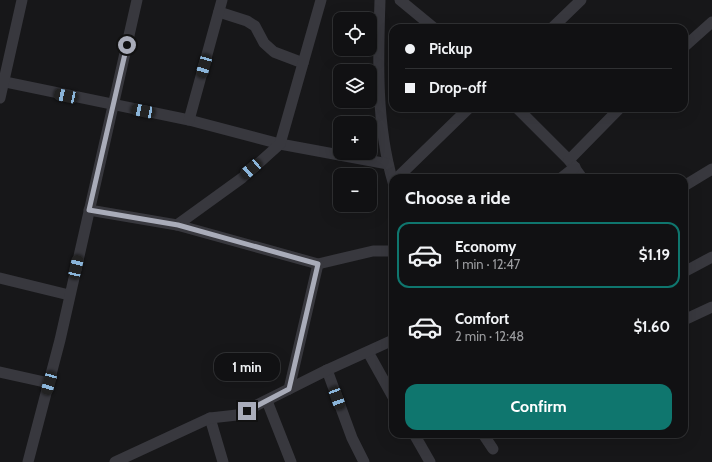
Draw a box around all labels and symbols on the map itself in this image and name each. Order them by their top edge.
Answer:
route start [118,36,136,54]
car [195,53,213,79]
car [53,88,79,104]
car [130,103,156,119]
car [238,157,264,181]
car [67,254,85,280]
callout: 1 min [214,353,280,381]
car [40,370,58,396]
car [327,385,347,411]
route end [238,402,256,420]

